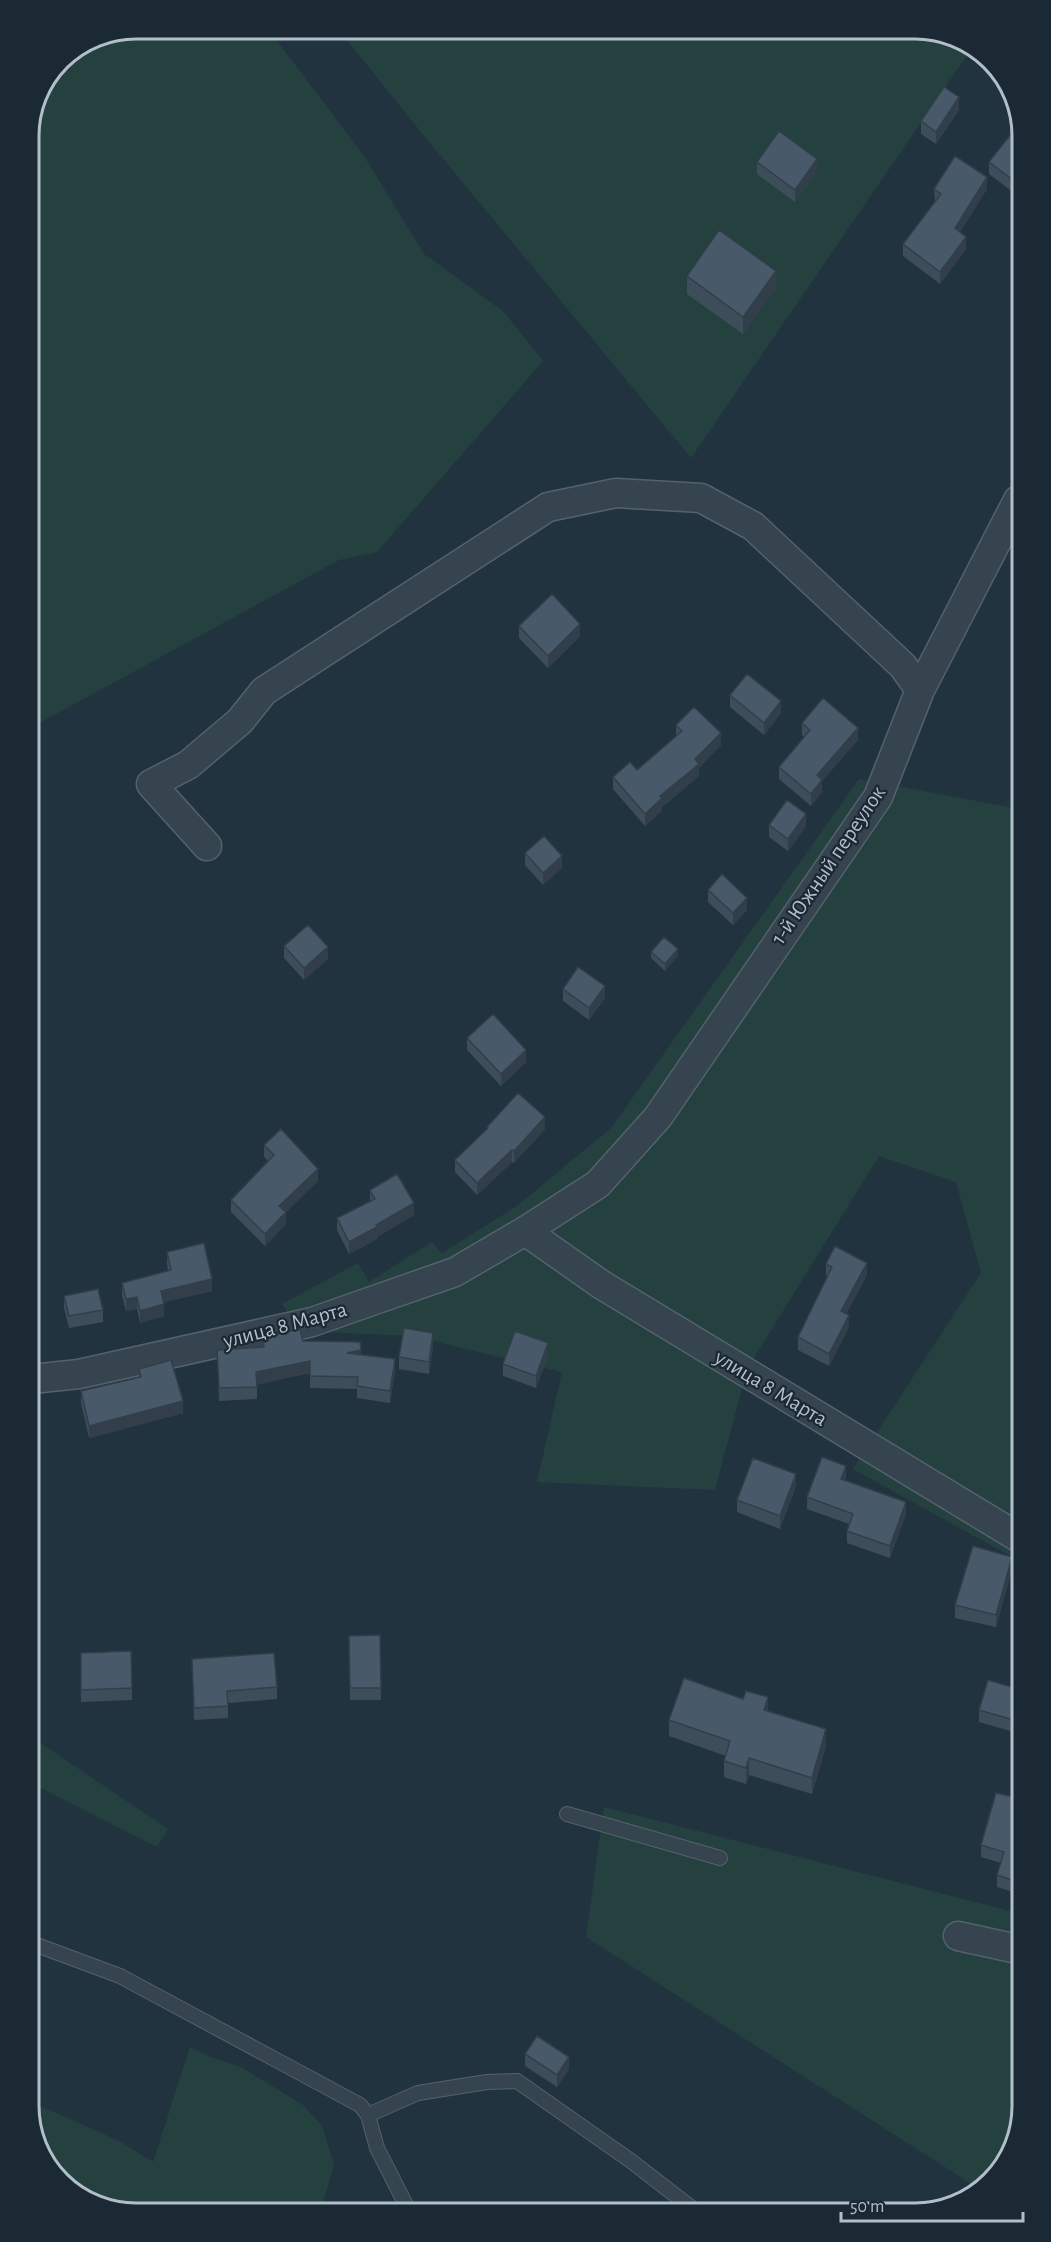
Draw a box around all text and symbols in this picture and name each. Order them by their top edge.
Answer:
street label: 1-й Южный переулок [767,782,889,948]
street label: улица 8 Марта [220,1298,349,1352]
street label: улица 8 Марта [710,1345,831,1430]
scale bar [841,2185,1022,2223]
text: 50 m [850,2198,884,2216]

